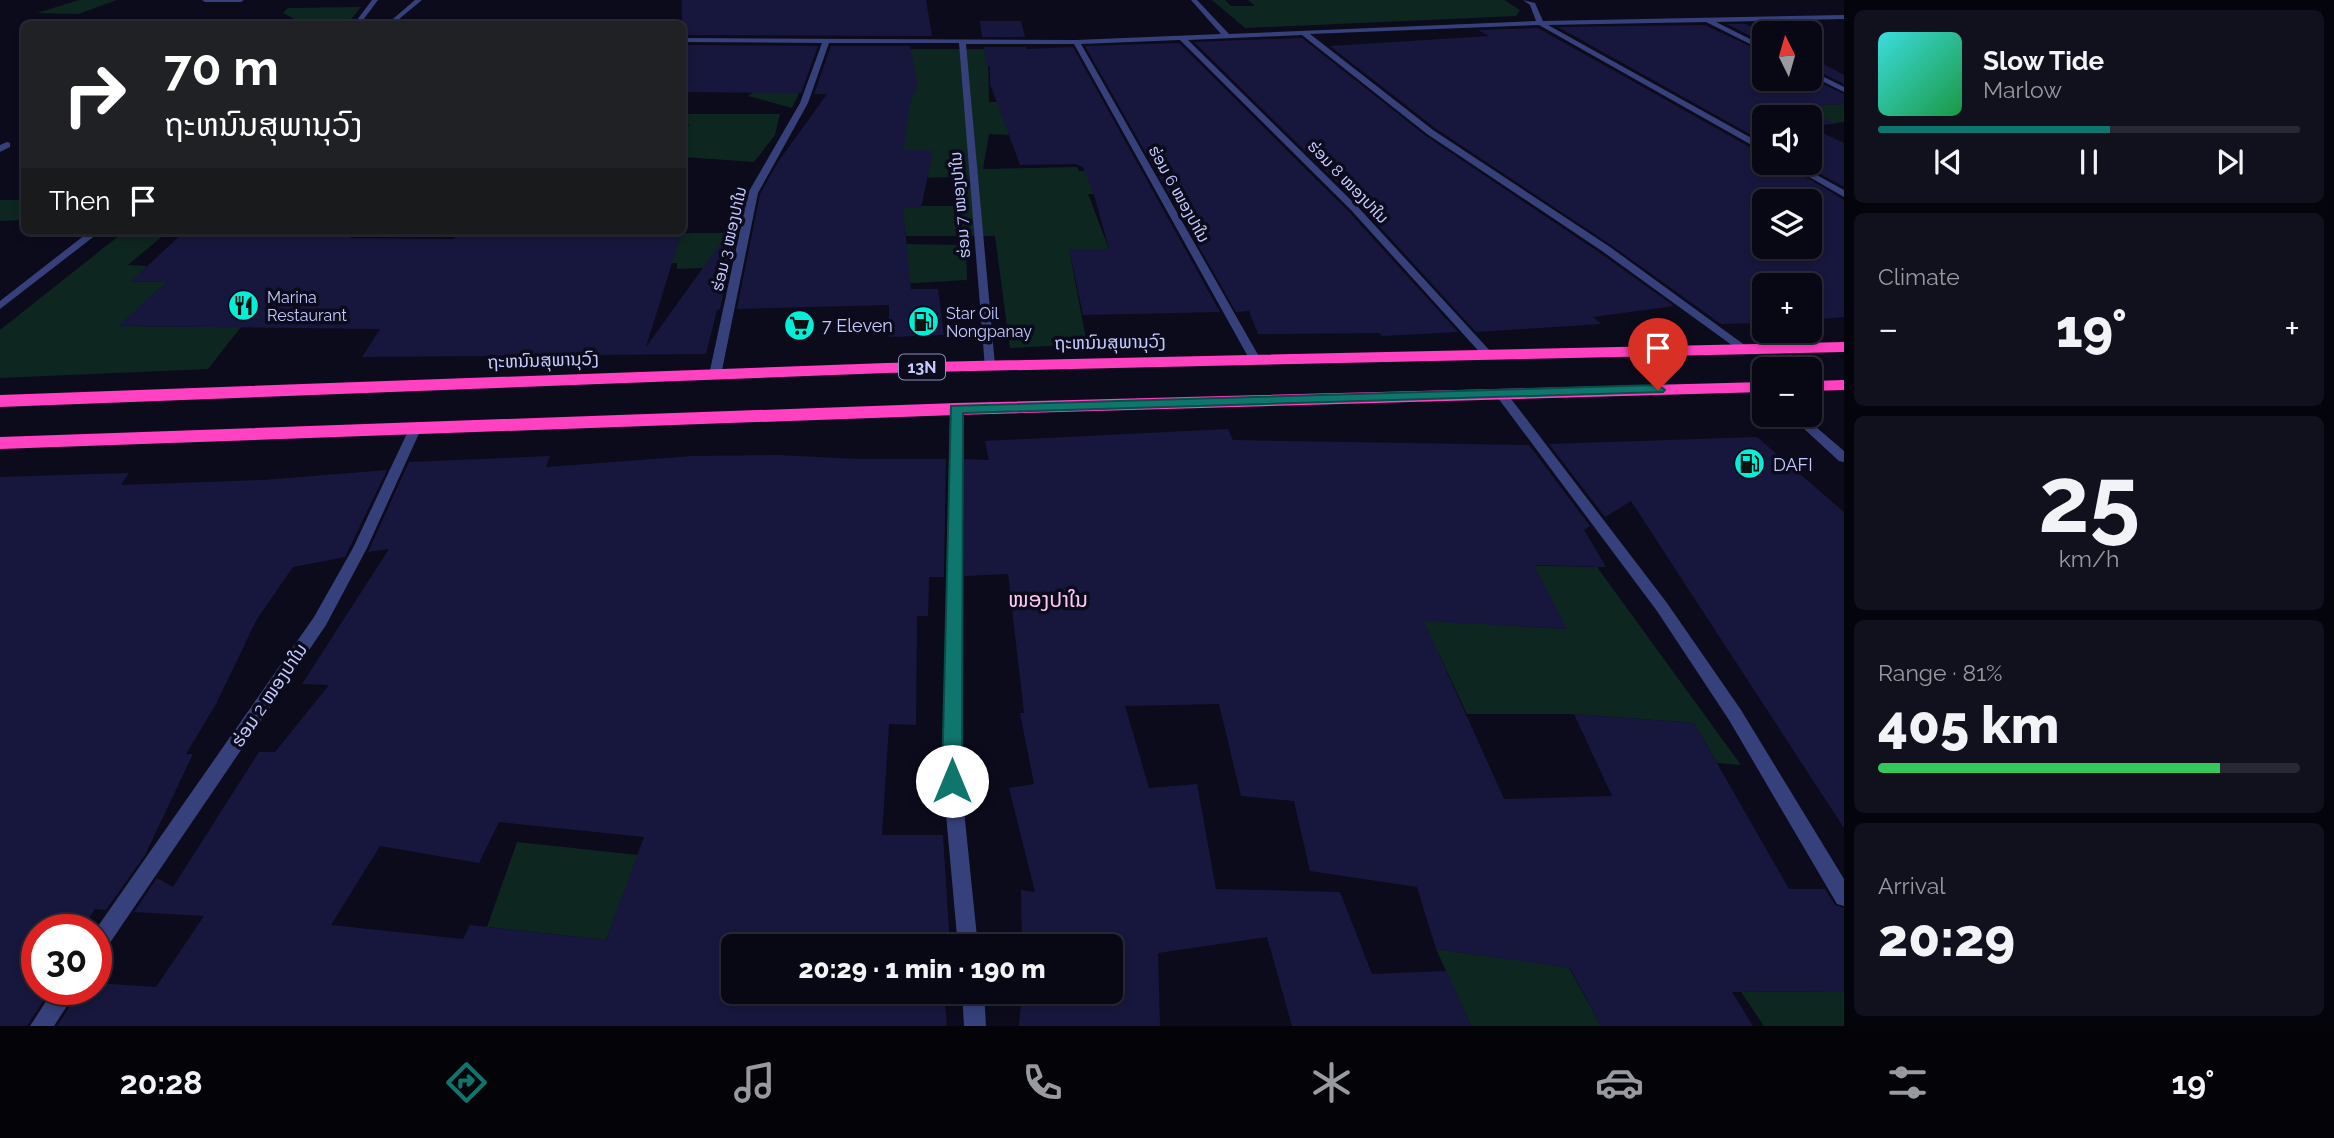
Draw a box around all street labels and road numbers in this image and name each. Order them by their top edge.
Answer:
street label: ຮ່ອມ 8 ໜອງປາໃນ [1304,137,1392,227]
street label: ຮ່ອມ 6 ໜອງປາໃນ [1145,142,1213,246]
street label: ຮ່ອມ 7 ໜອງປາໃນ [946,151,974,259]
street label: ຮ່ອມ 3 ໜອງປາໃນ [708,185,750,293]
street label: ຖະຫນົນສຸພານຸວົງ [1054,331,1166,354]
street label: ຖະຫນົນສຸພານຸວົງ [487,348,599,373]
road number: 13N [899,354,945,380]
street label: ຮ່ອມ 2 ໜອງປາໃນ [227,639,311,751]

